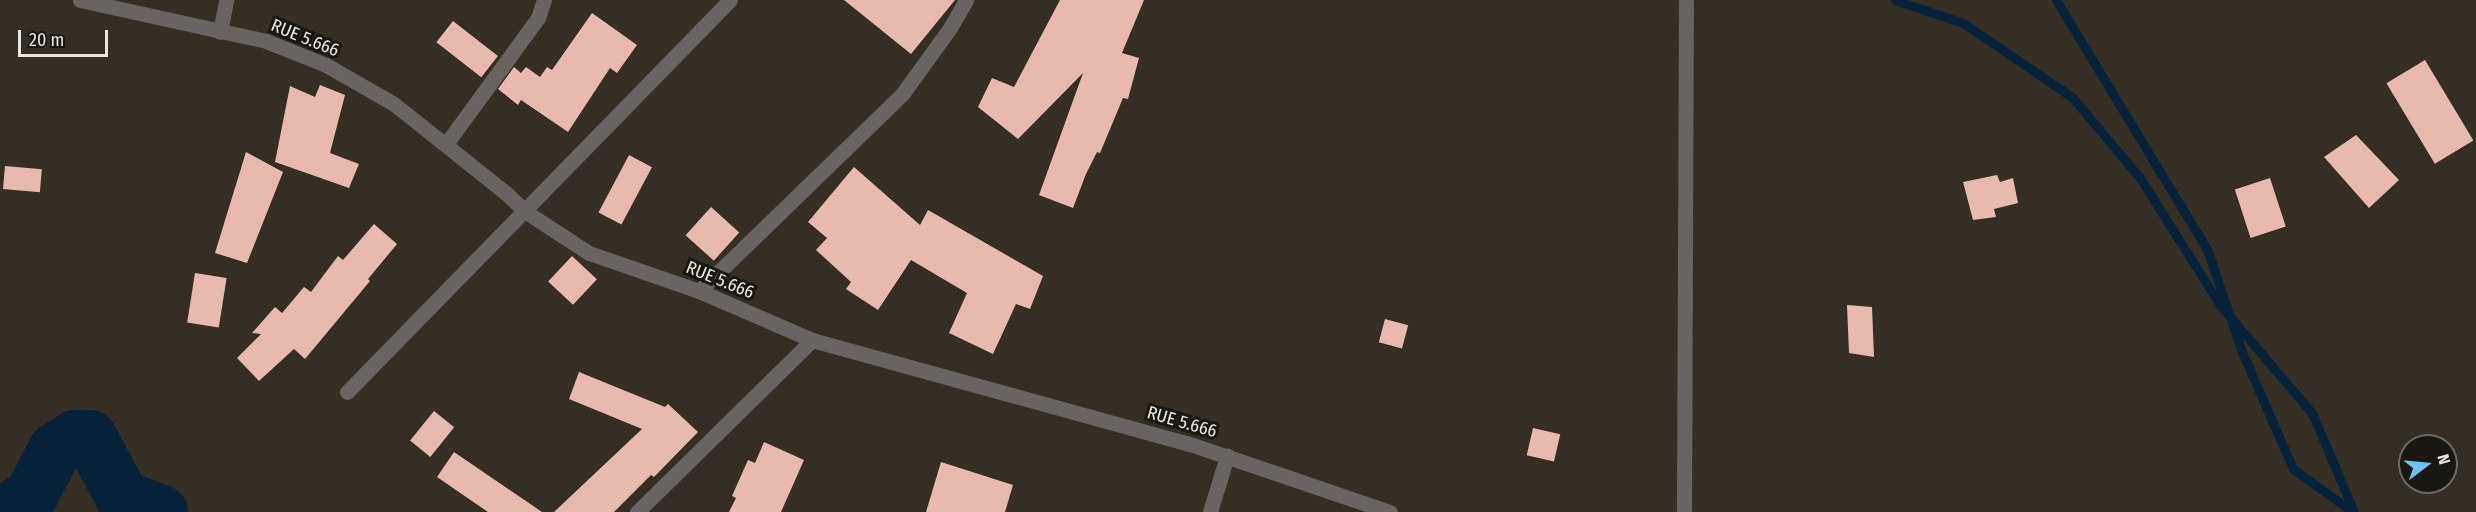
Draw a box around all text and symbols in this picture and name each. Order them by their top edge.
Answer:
street label: RUE 5.666 [268,15,342,61]
scale bar [21,18,111,56]
text: 20 m [29,29,64,51]
street label: RUE 5.666 [683,257,757,303]
street label: RUE 5.666 [1145,402,1219,442]
north arrow [2398,434,2458,494]
text: N [2433,452,2454,467]

